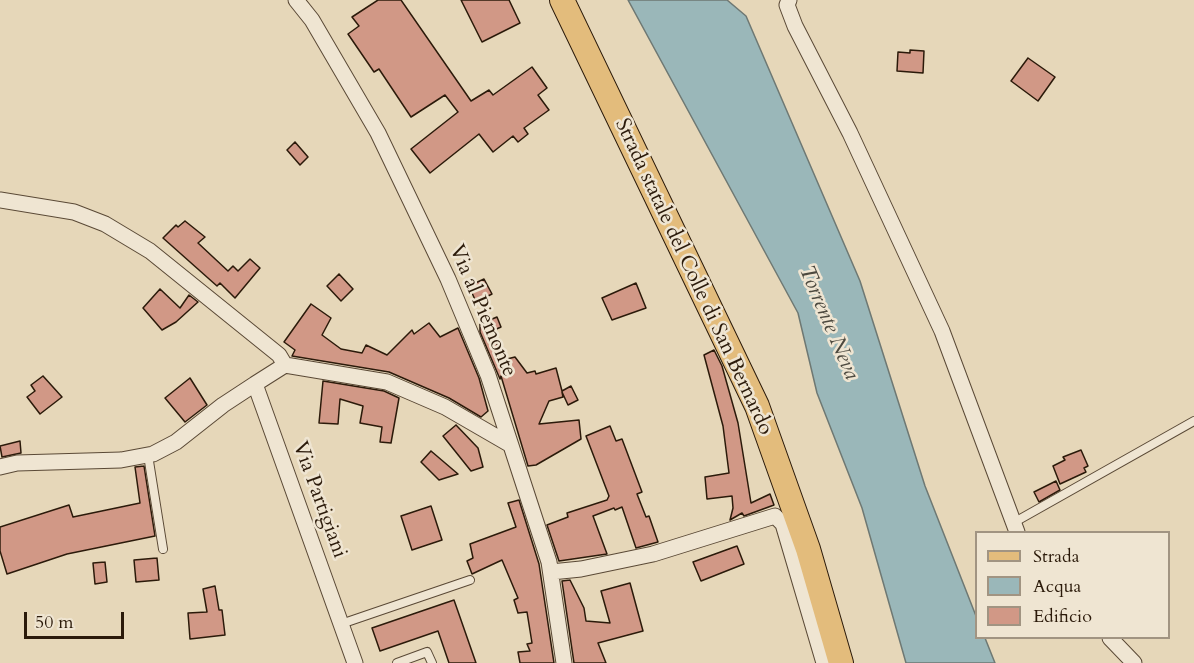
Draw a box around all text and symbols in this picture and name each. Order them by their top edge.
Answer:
street label: Strada statale del Colle di San Bernardo [608,115,778,439]
street label: Via al Piemonte [443,241,521,381]
water label: Torrente Neva [792,262,864,384]
street label: Via Partigiani [286,438,352,562]
legend [975,531,1170,639]
text: Strada [1033,544,1079,569]
text: Acqua [1033,574,1081,599]
scale bar [27,600,128,638]
text: Edificio [1033,604,1092,629]
text: 50 m [35,610,74,635]

